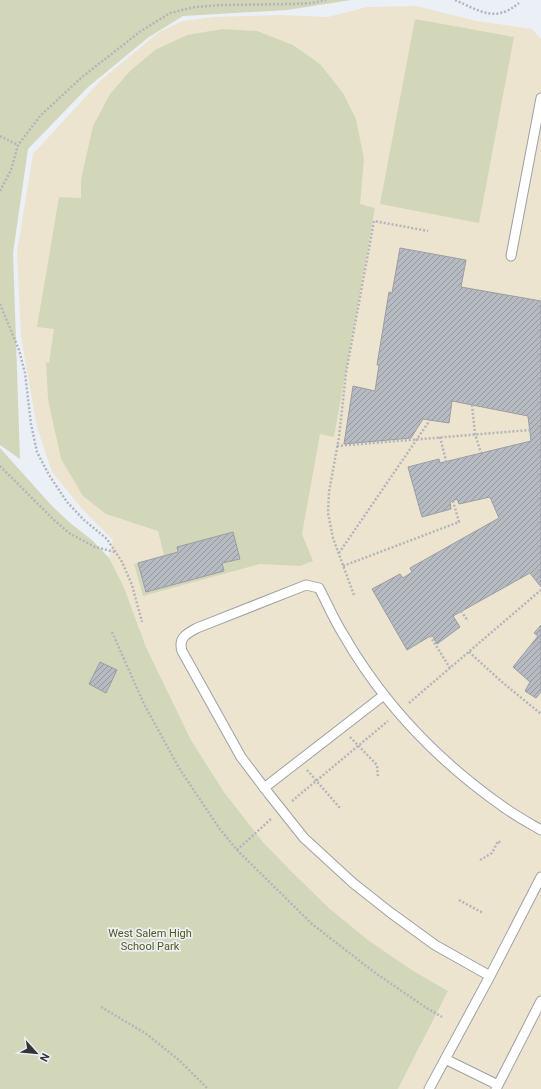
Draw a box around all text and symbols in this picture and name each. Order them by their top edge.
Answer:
park label: West Salem High School Park [108,927,192,953]
north arrow [16,1033,56,1073]
text: N [37,1051,52,1064]

